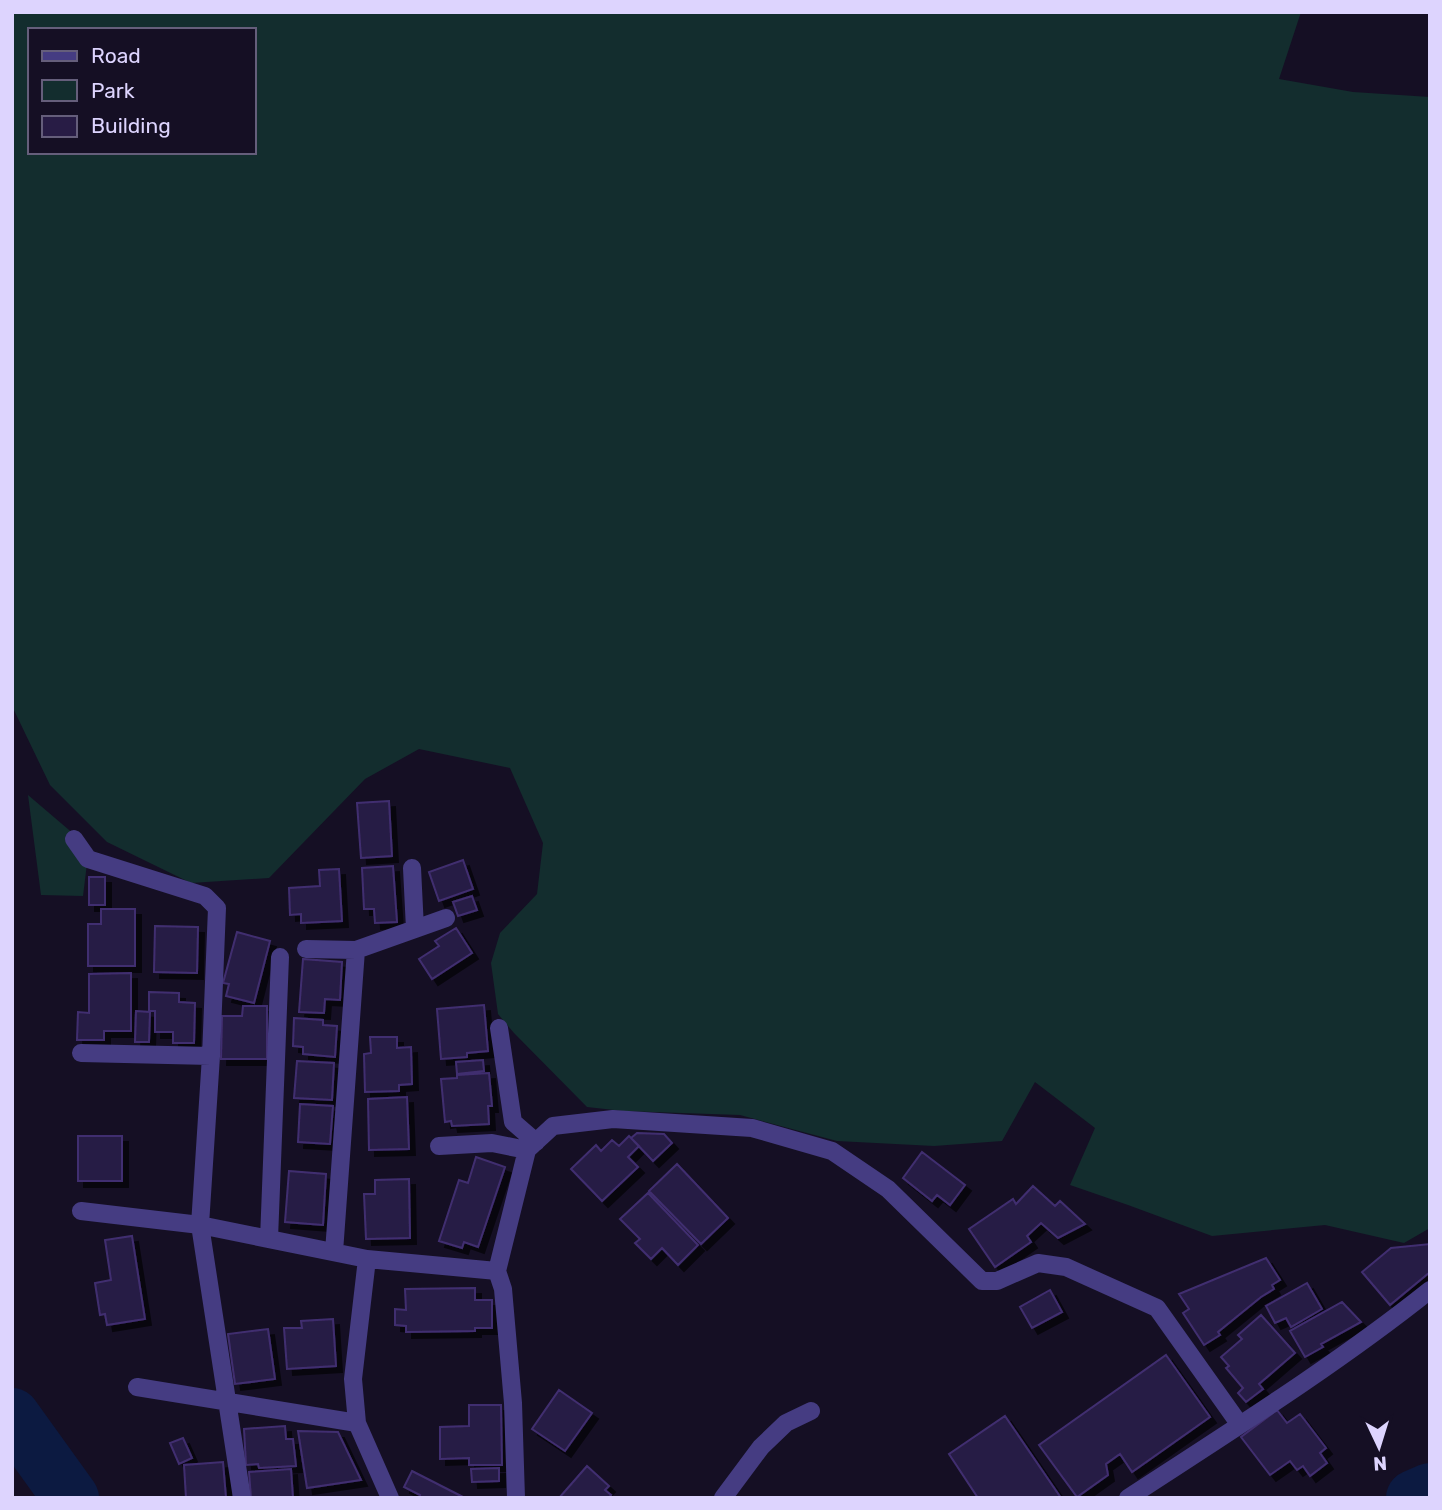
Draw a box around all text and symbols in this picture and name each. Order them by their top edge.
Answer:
legend [28,28,256,154]
text: Road [91,43,141,68]
text: Park [91,78,135,103]
text: Building [91,113,171,138]
north arrow [1344,1412,1414,1482]
text: N [1373,1452,1388,1475]

